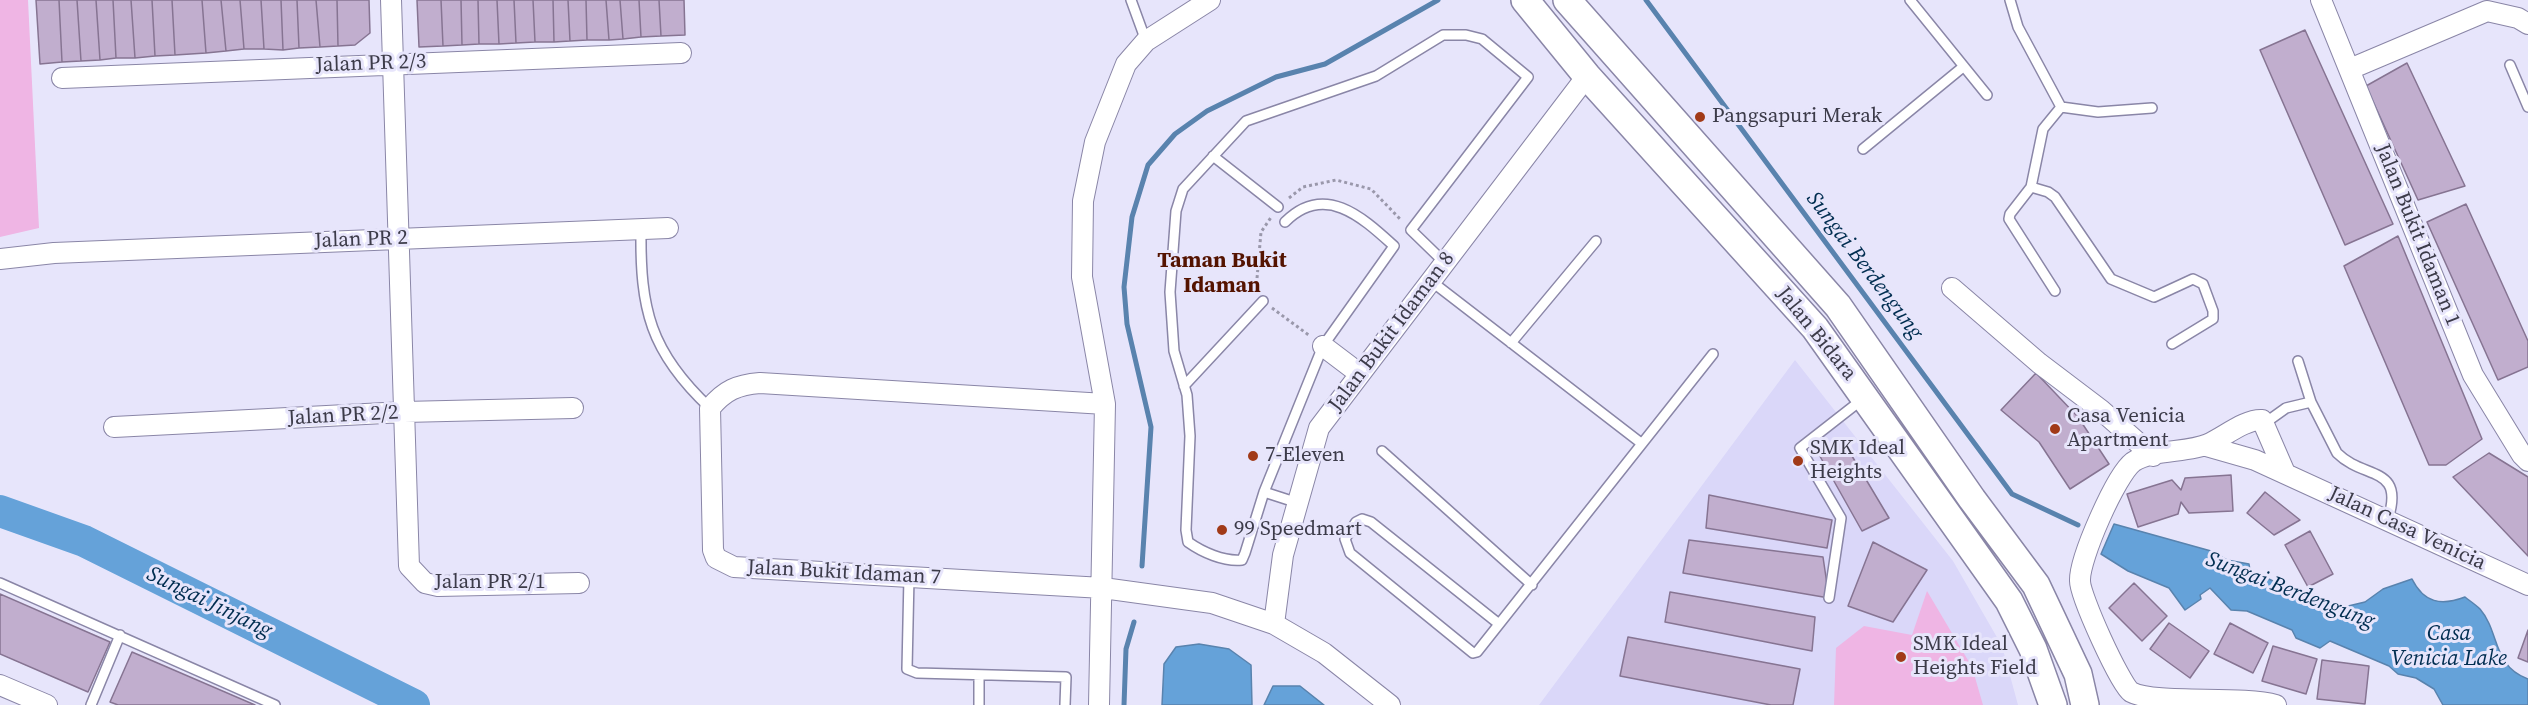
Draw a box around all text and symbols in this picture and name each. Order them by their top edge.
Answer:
street label: Jalan PR 2/3 [315,49,427,79]
place label: Pangsapuri Merak [1712,104,1882,130]
marker: Pangsapuri Merak [1693,110,1707,124]
street label: Jalan Bukit Idaman 1 [2369,140,2465,330]
water label: Sungai Berdengung [1800,187,1928,345]
street label: Jalan PR 2 [314,226,408,254]
street label: Jalan Bukit Idaman 8 [1324,247,1460,417]
district label: Taman Bukit Idaman [1157,248,1287,300]
street label: Jalan Bidara [1771,282,1861,386]
street label: Jalan PR 2/2 [287,401,399,431]
place label: Casa Venicia Apartment [2067,404,2185,454]
marker: Casa Venicia Apartment [2048,422,2062,436]
place label: SMK Ideal Heights [1810,436,1905,486]
place label: 7-Eleven [1265,443,1345,469]
marker: 7-Eleven [1246,449,1260,463]
marker: SMK Ideal Heights [1791,454,1805,468]
street label: Jalan Casa Venicia [2324,482,2490,576]
place label: 99 Speedmart [1234,517,1362,543]
marker: 99 Speedmart [1215,523,1229,537]
water label: Sungai Berdengung [2202,547,2378,635]
street label: Jalan Bukit Idaman 7 [746,555,942,591]
water label: Sungai Jinjang [142,561,276,645]
street label: Jalan PR 2/1 [435,570,545,596]
water label: Casa Venicia Lake [2391,621,2507,672]
place label: SMK Ideal Heights Field [1913,632,2037,682]
marker: SMK Ideal Heights Field [1894,650,1908,664]

